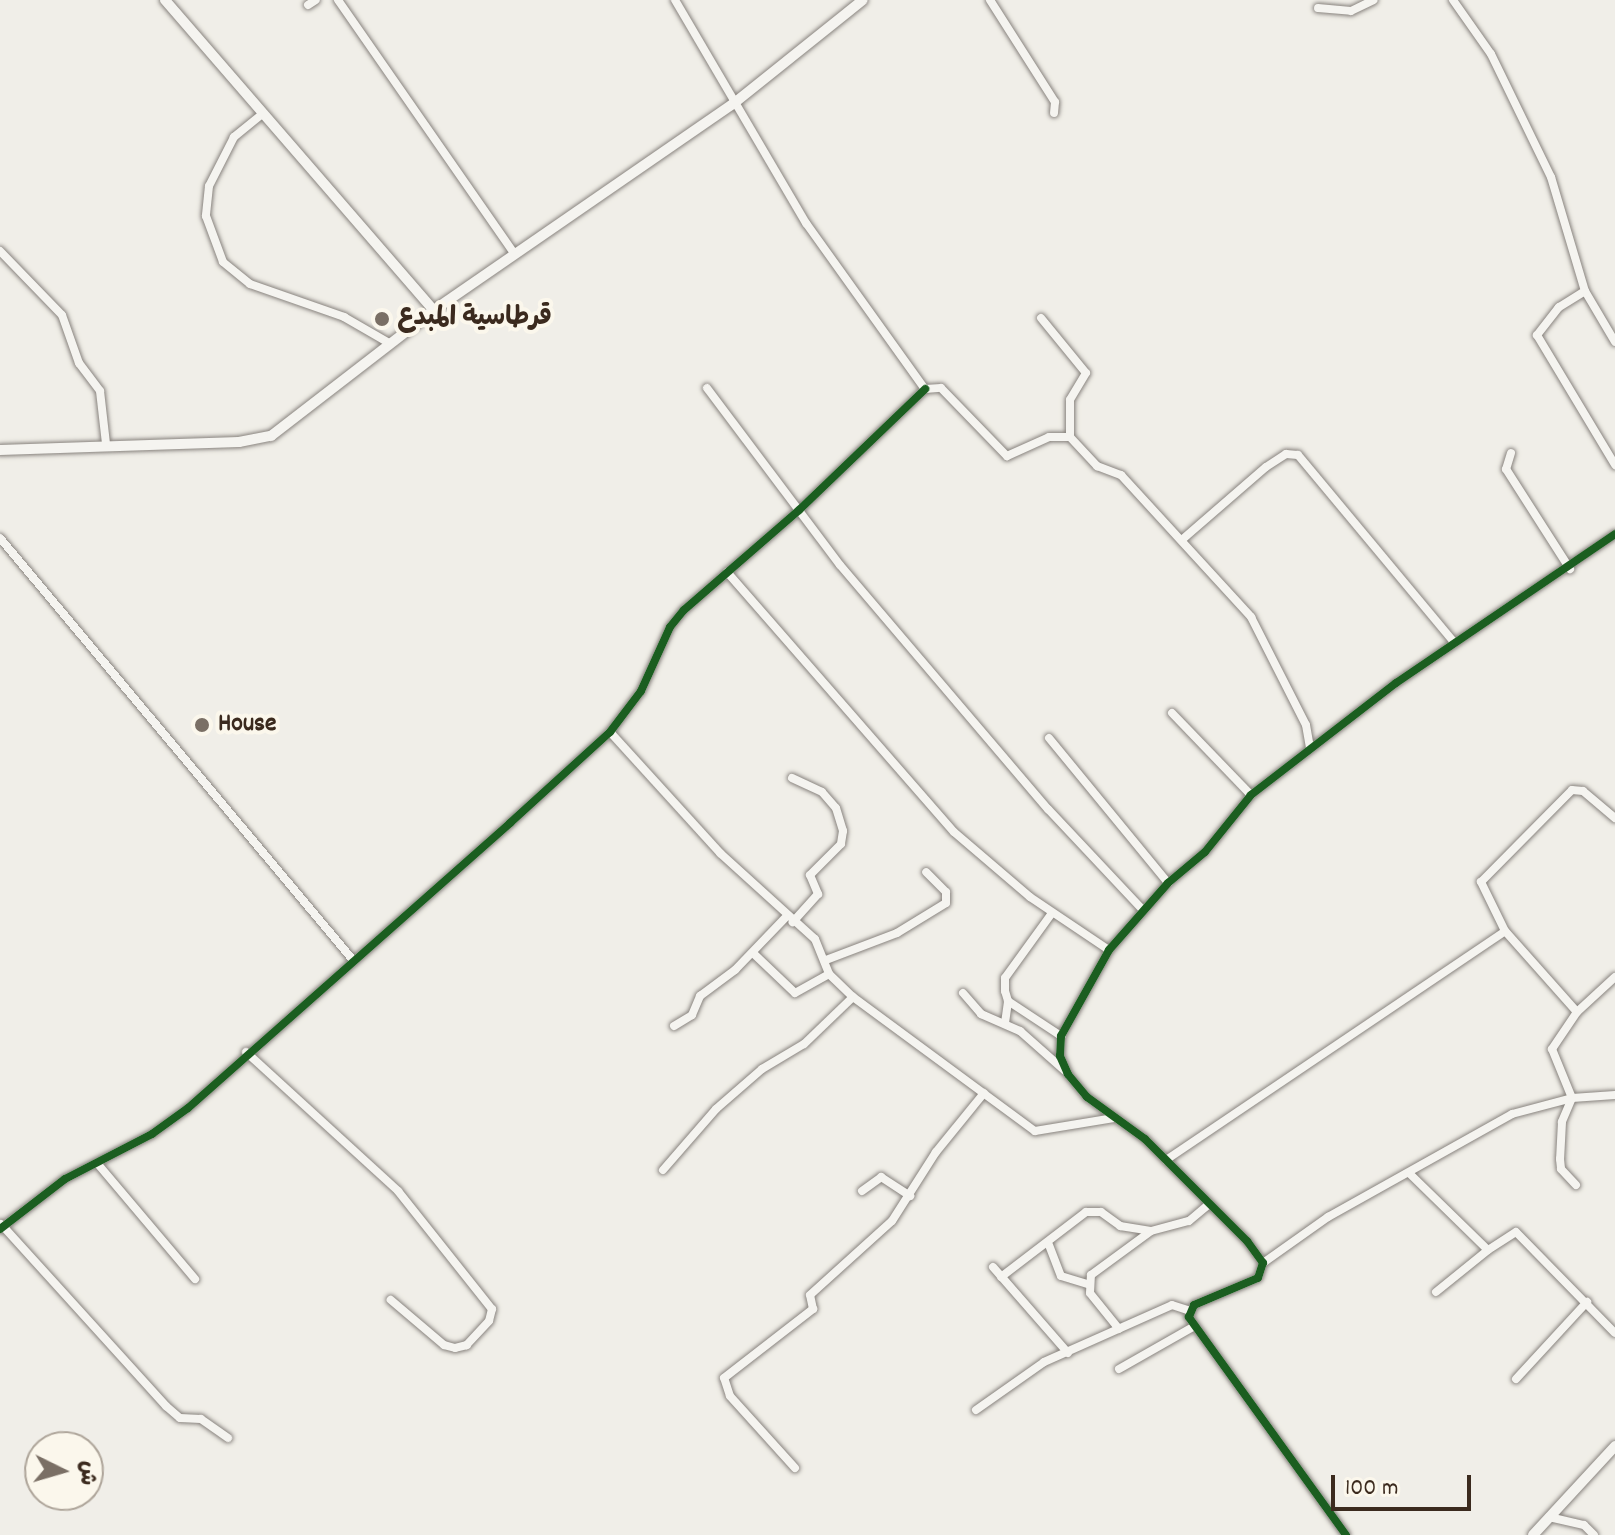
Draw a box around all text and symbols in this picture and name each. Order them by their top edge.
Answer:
place label: قرطاسية المبدع [398,303,552,335]
marker: قرطاسية المبدع [373,310,391,328]
place label: House [218,709,276,741]
marker: House [193,716,211,734]
north arrow [24,1431,104,1511]
scale bar [1335,1459,1475,1509]
text: ش [70,1460,103,1486]
text: 100 m [1345,1472,1398,1506]

